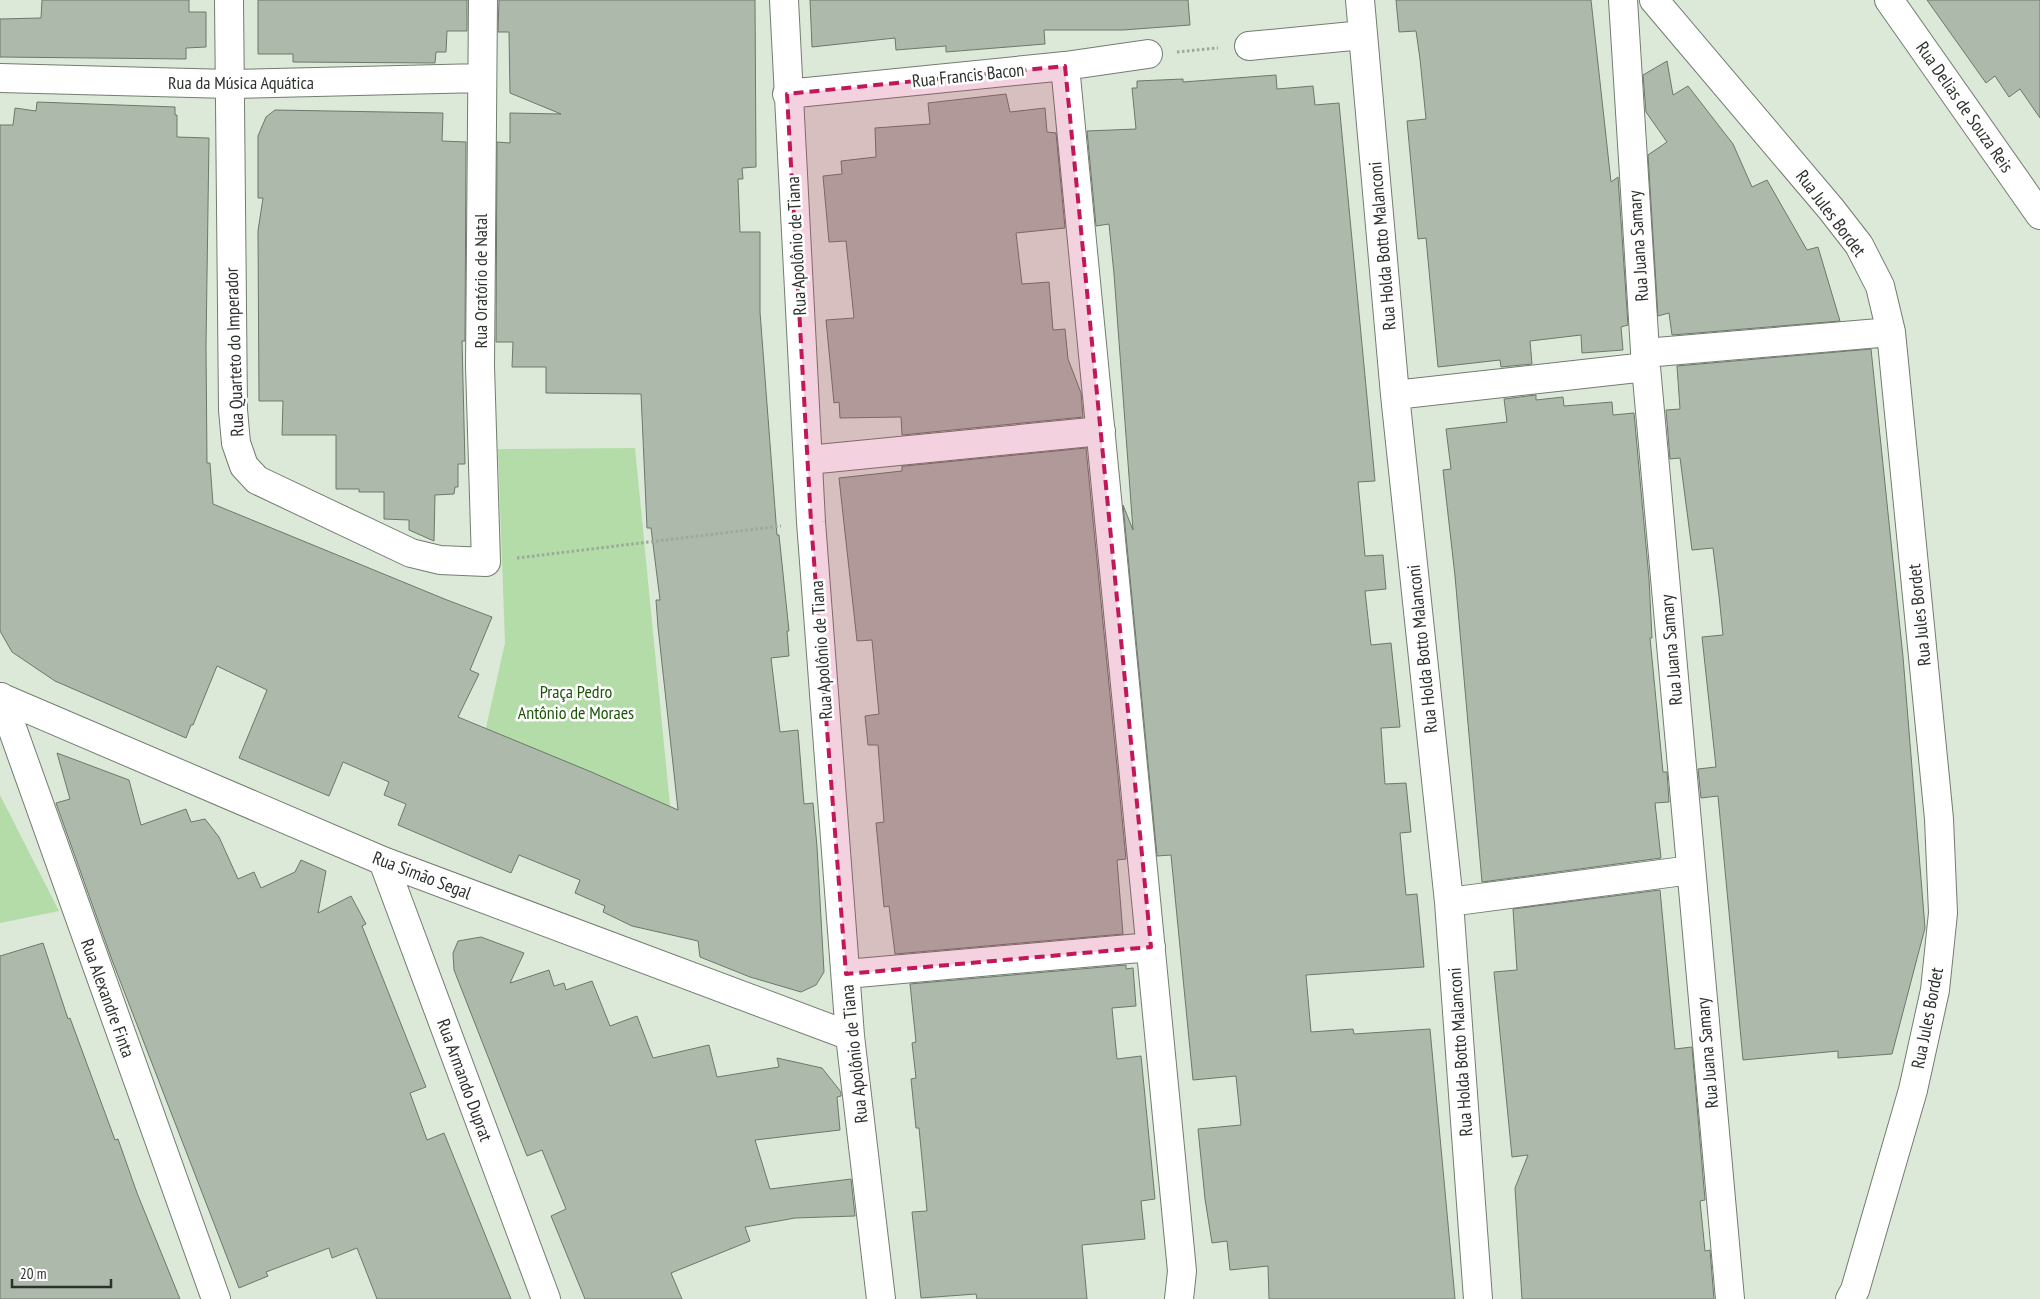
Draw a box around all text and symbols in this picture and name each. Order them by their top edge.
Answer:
street label: Rua Delias de Souza Reis [1911,37,2019,177]
street label: Rua Francis Bacon [911,58,1025,92]
street label: Rua da Música Aquática [168,71,314,94]
street label: Rua Holda Botto Malanconi [1363,161,1401,331]
street label: Rua Jules Bordet [1791,165,1871,261]
street label: Rua Apolônio de Tiana [781,176,811,316]
street label: Rua Juana Samary [1623,189,1653,302]
street label: Rua Oratório de Natal [469,213,492,348]
street label: Rua Quarteto do Imperador [220,267,248,437]
street label: Rua Jules Bordet [1902,563,1936,667]
street label: Rua Holda Botto Malanconi [1402,564,1442,734]
street label: Rua Apolônio de Tiana [805,580,837,720]
street label: Rua Juana Samary [1655,593,1687,706]
park label: Praça Pedro Antônio de Moraes [518,680,634,724]
street label: Rua Simão Segal [369,846,475,905]
street label: Rua Alexandre Finta [76,935,140,1061]
street label: Rua Jules Bordet [1906,965,1948,1071]
street label: Rua Holda Botto Malanconi [1443,967,1477,1137]
street label: Rua Apolônio de Tiana [835,984,873,1124]
street label: Rua Juana Samary [1691,996,1723,1109]
street label: Rua Armando Duprat [432,1016,498,1144]
scale bar [12,1256,111,1288]
text: 20 m [20,1264,46,1283]

